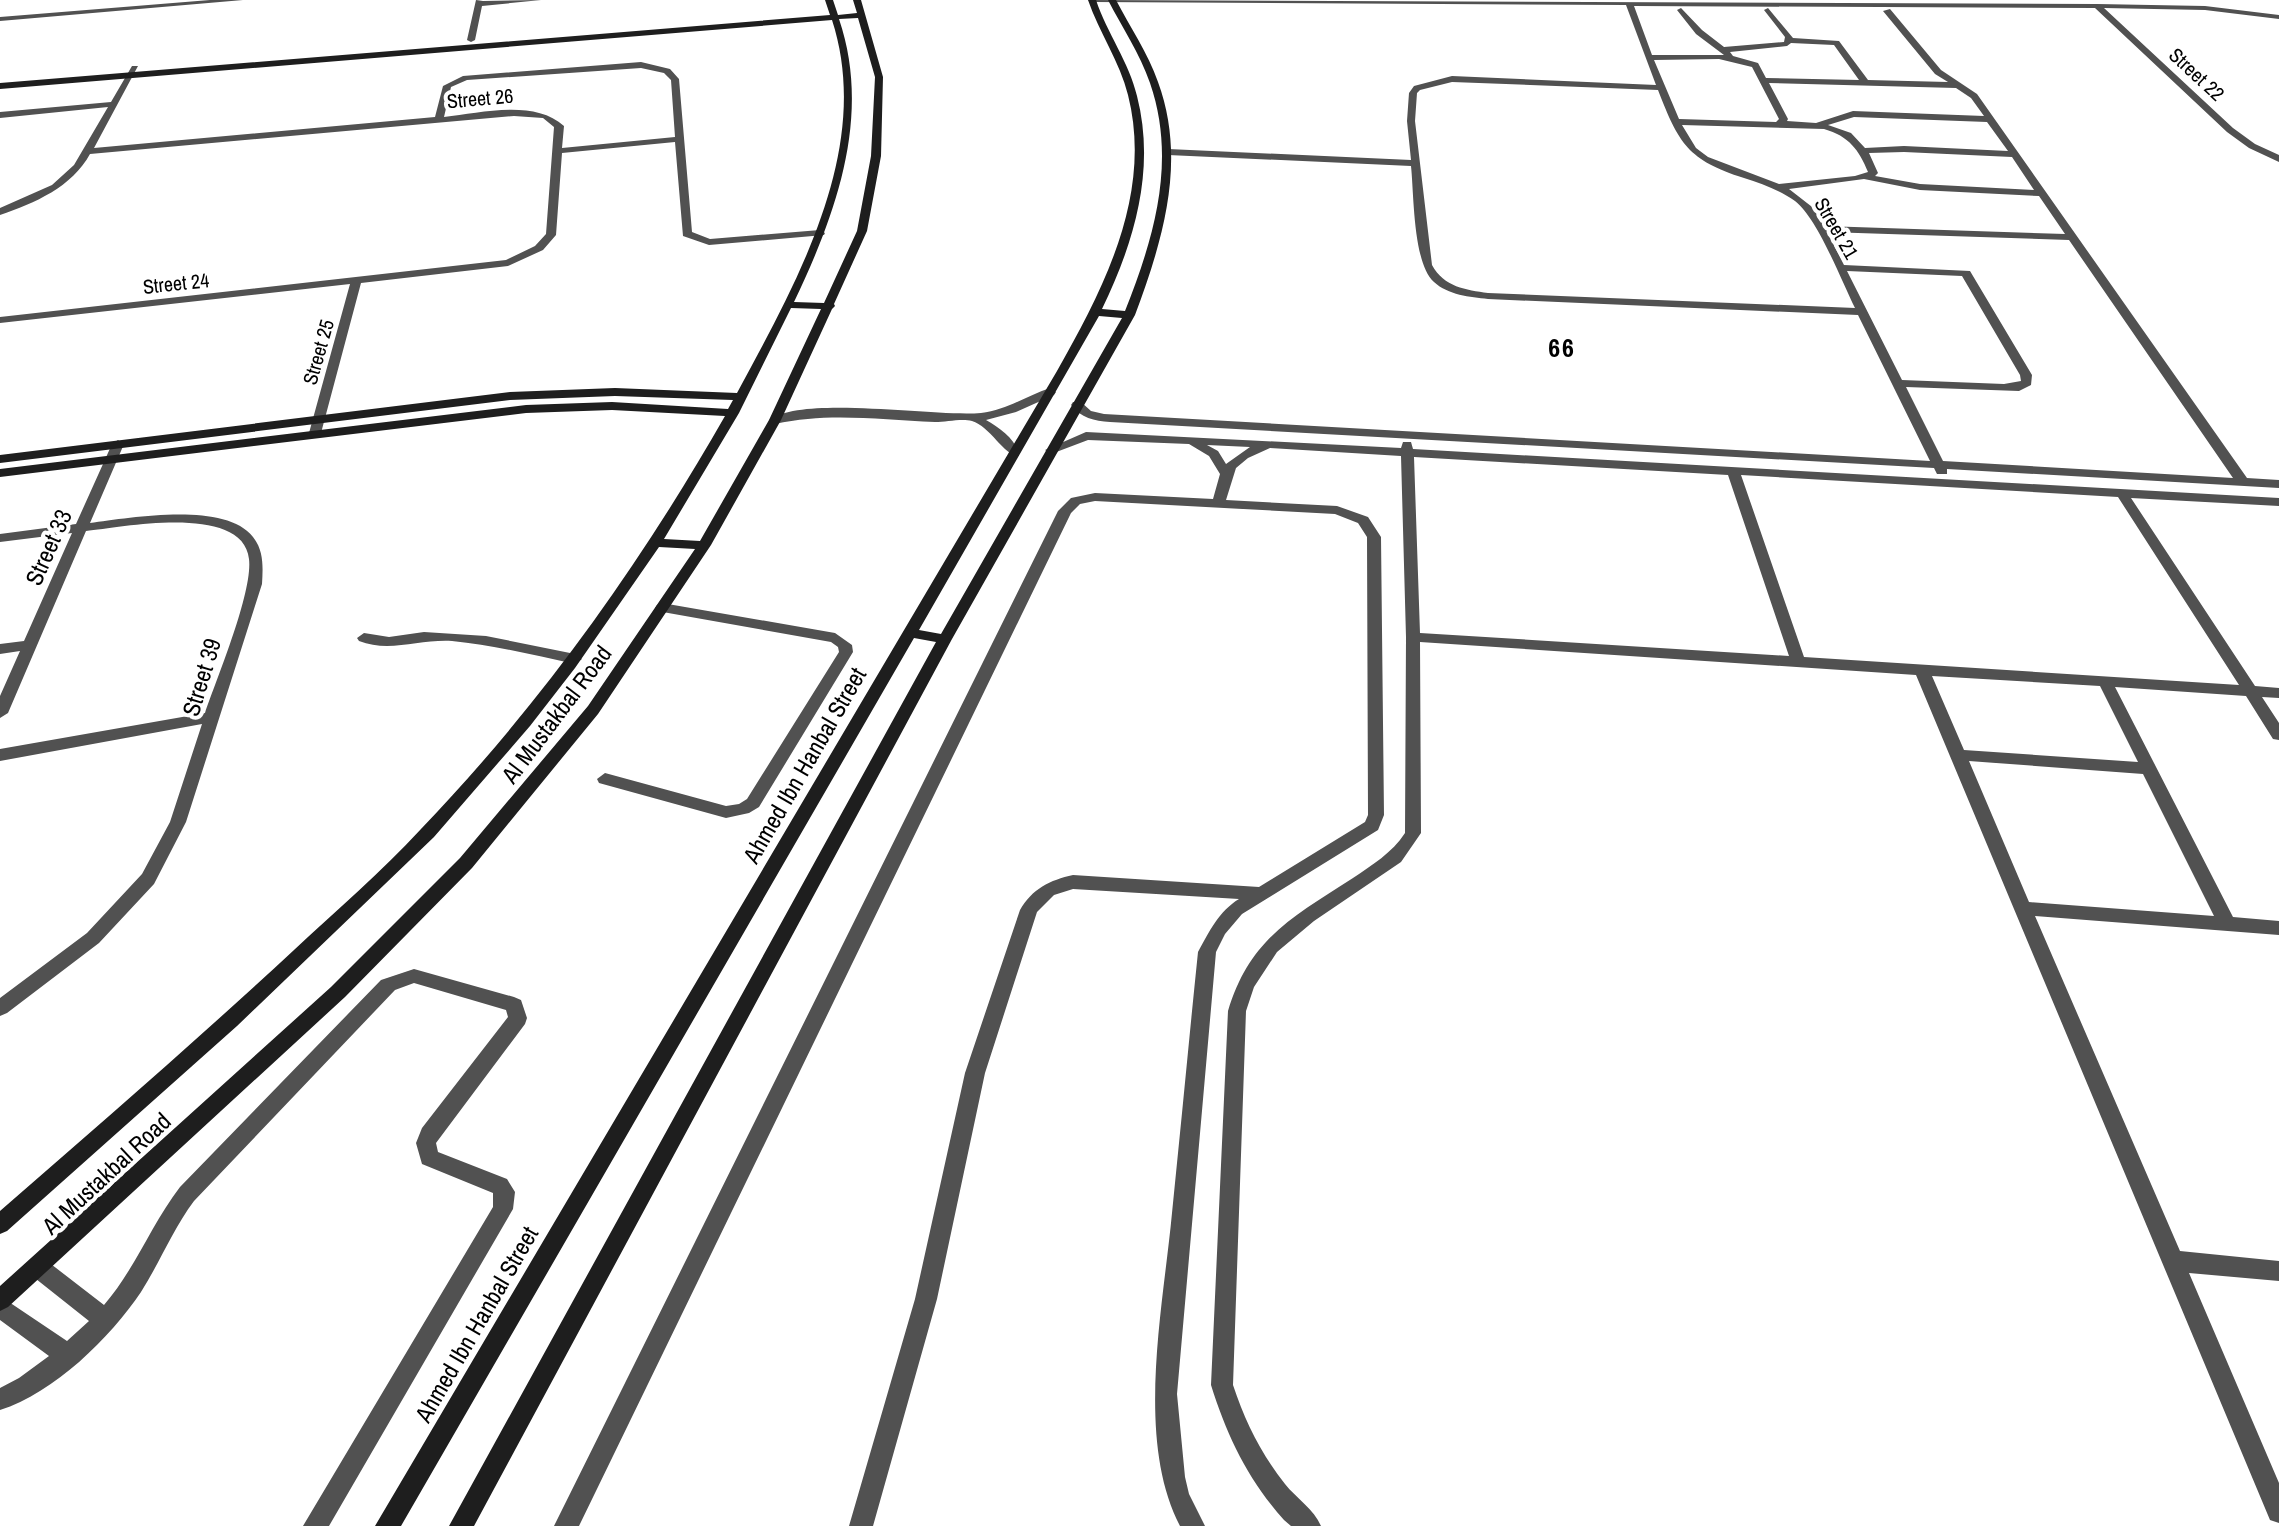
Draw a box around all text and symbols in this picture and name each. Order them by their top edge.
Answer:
street label: Street 22 [2163,41,2231,107]
street label: Street 26 [446,82,514,114]
street label: Street 21 [1809,192,1865,264]
street label: Street 24 [141,266,211,300]
street label: Street 25 [296,316,340,388]
district label: 66 [1548,330,1576,365]
street label: Street 33 [17,504,79,590]
street label: Street 39 [174,634,228,720]
street label: Al Mustakbal Road [493,638,618,790]
street label: Ahmed Ibn Hanbal Street [734,661,873,870]
street label: Al Mustakbal Road [34,1105,177,1242]
street label: Ahmed Ibn Hanbal Street [406,1220,545,1429]

